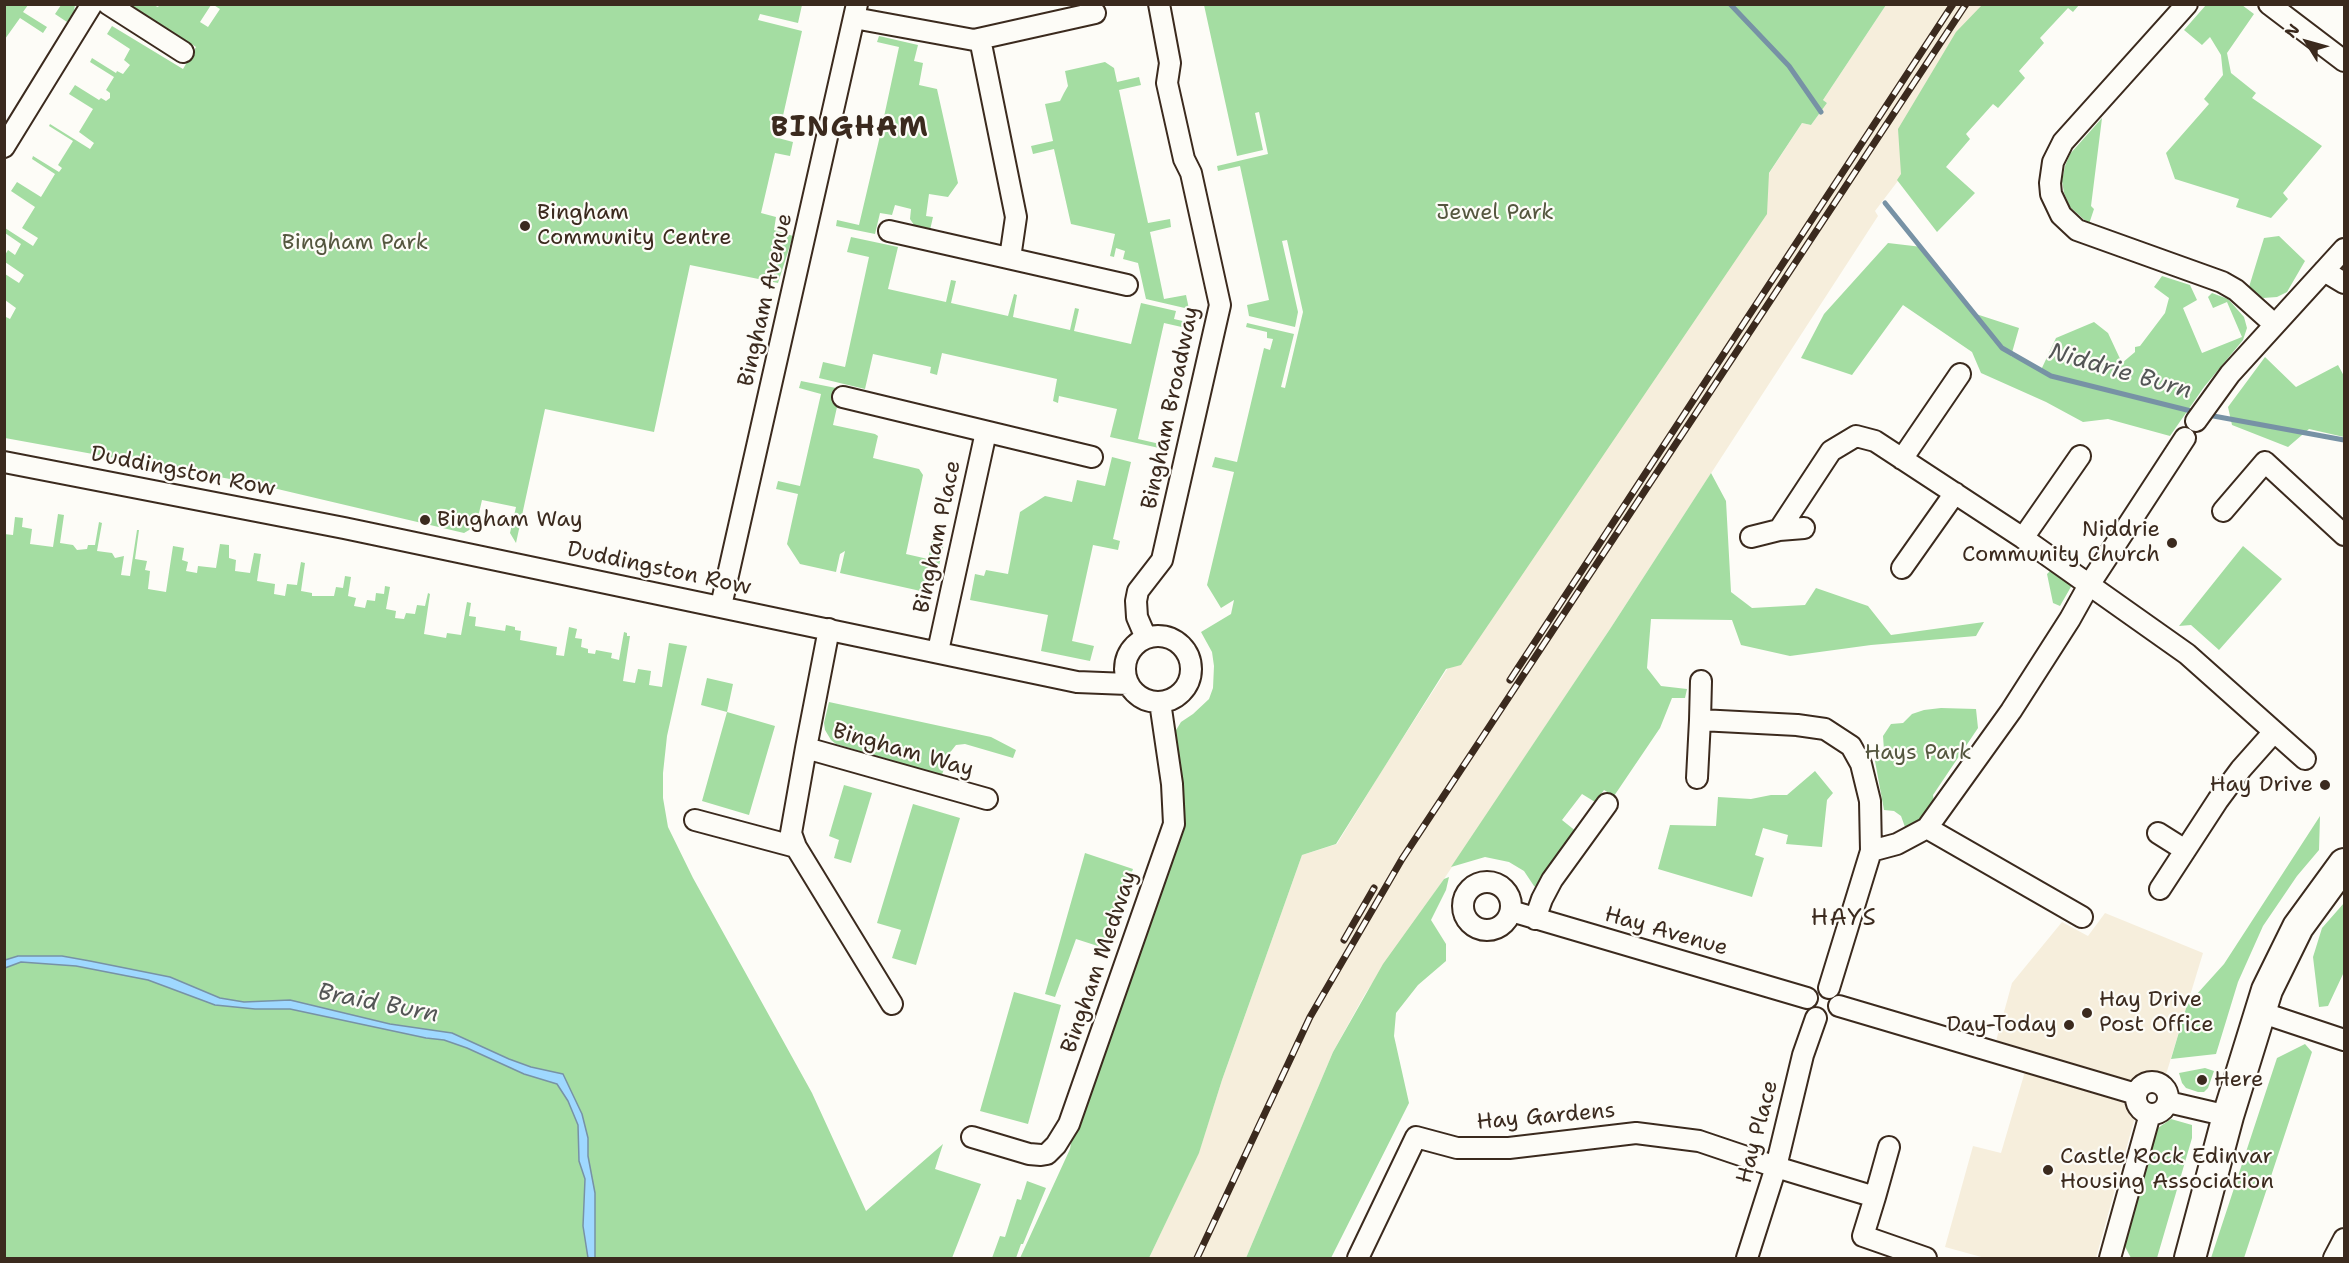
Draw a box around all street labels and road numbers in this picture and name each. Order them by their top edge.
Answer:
street label: Bingham Avenue [733,211,799,389]
street label: Bingham Broadway [1137,304,1205,512]
street label: Duddingston Row [88,441,278,503]
street label: Bingham Place [909,458,967,616]
street label: Duddingston Row [564,537,754,601]
street label: Bingham Way [829,718,977,784]
street label: Bingham Medway [1056,867,1144,1057]
street label: Hay Avenue [1601,902,1731,962]
street label: Hay Place [1732,1078,1784,1186]
street label: Hay Gardens [1476,1098,1616,1136]

